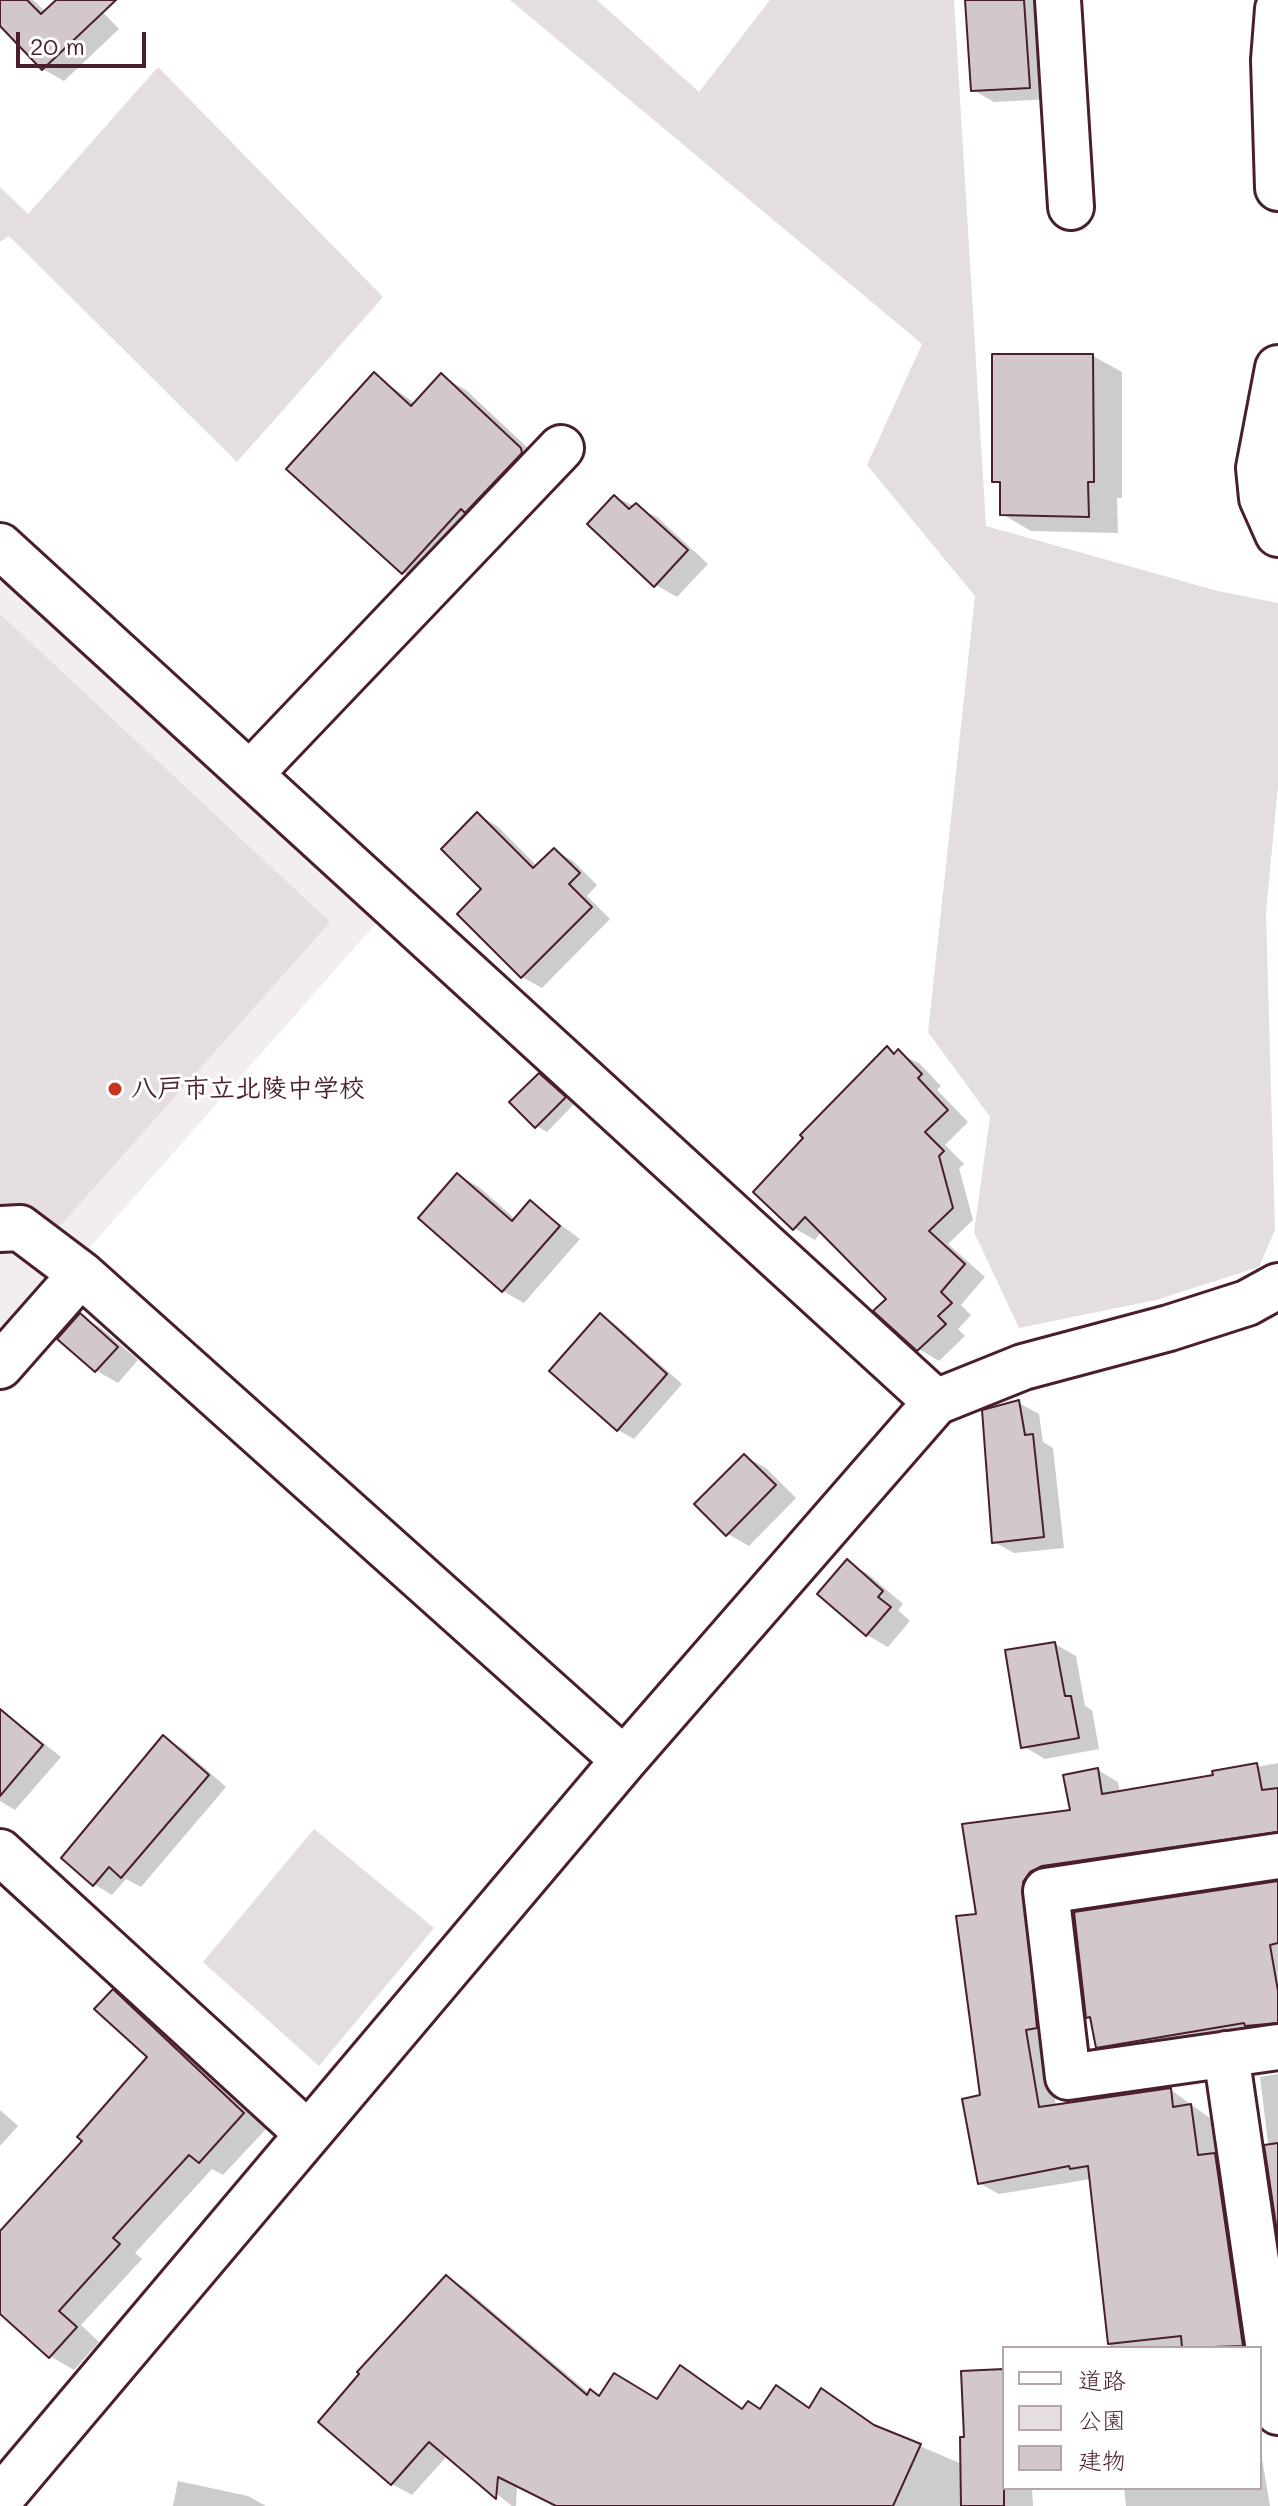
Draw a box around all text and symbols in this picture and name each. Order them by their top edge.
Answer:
scale bar [20,16,150,66]
text: 20 m [30,30,85,61]
place label: 八戸市立北陵中学校 [131,1073,365,1105]
marker: 八戸市立北陵中学校 [106,1080,124,1098]
legend [1002,2346,1262,2490]
text: 道路 [1078,2364,1126,2395]
text: 公園 [1078,2404,1126,2435]
text: 建物 [1078,2444,1126,2475]

